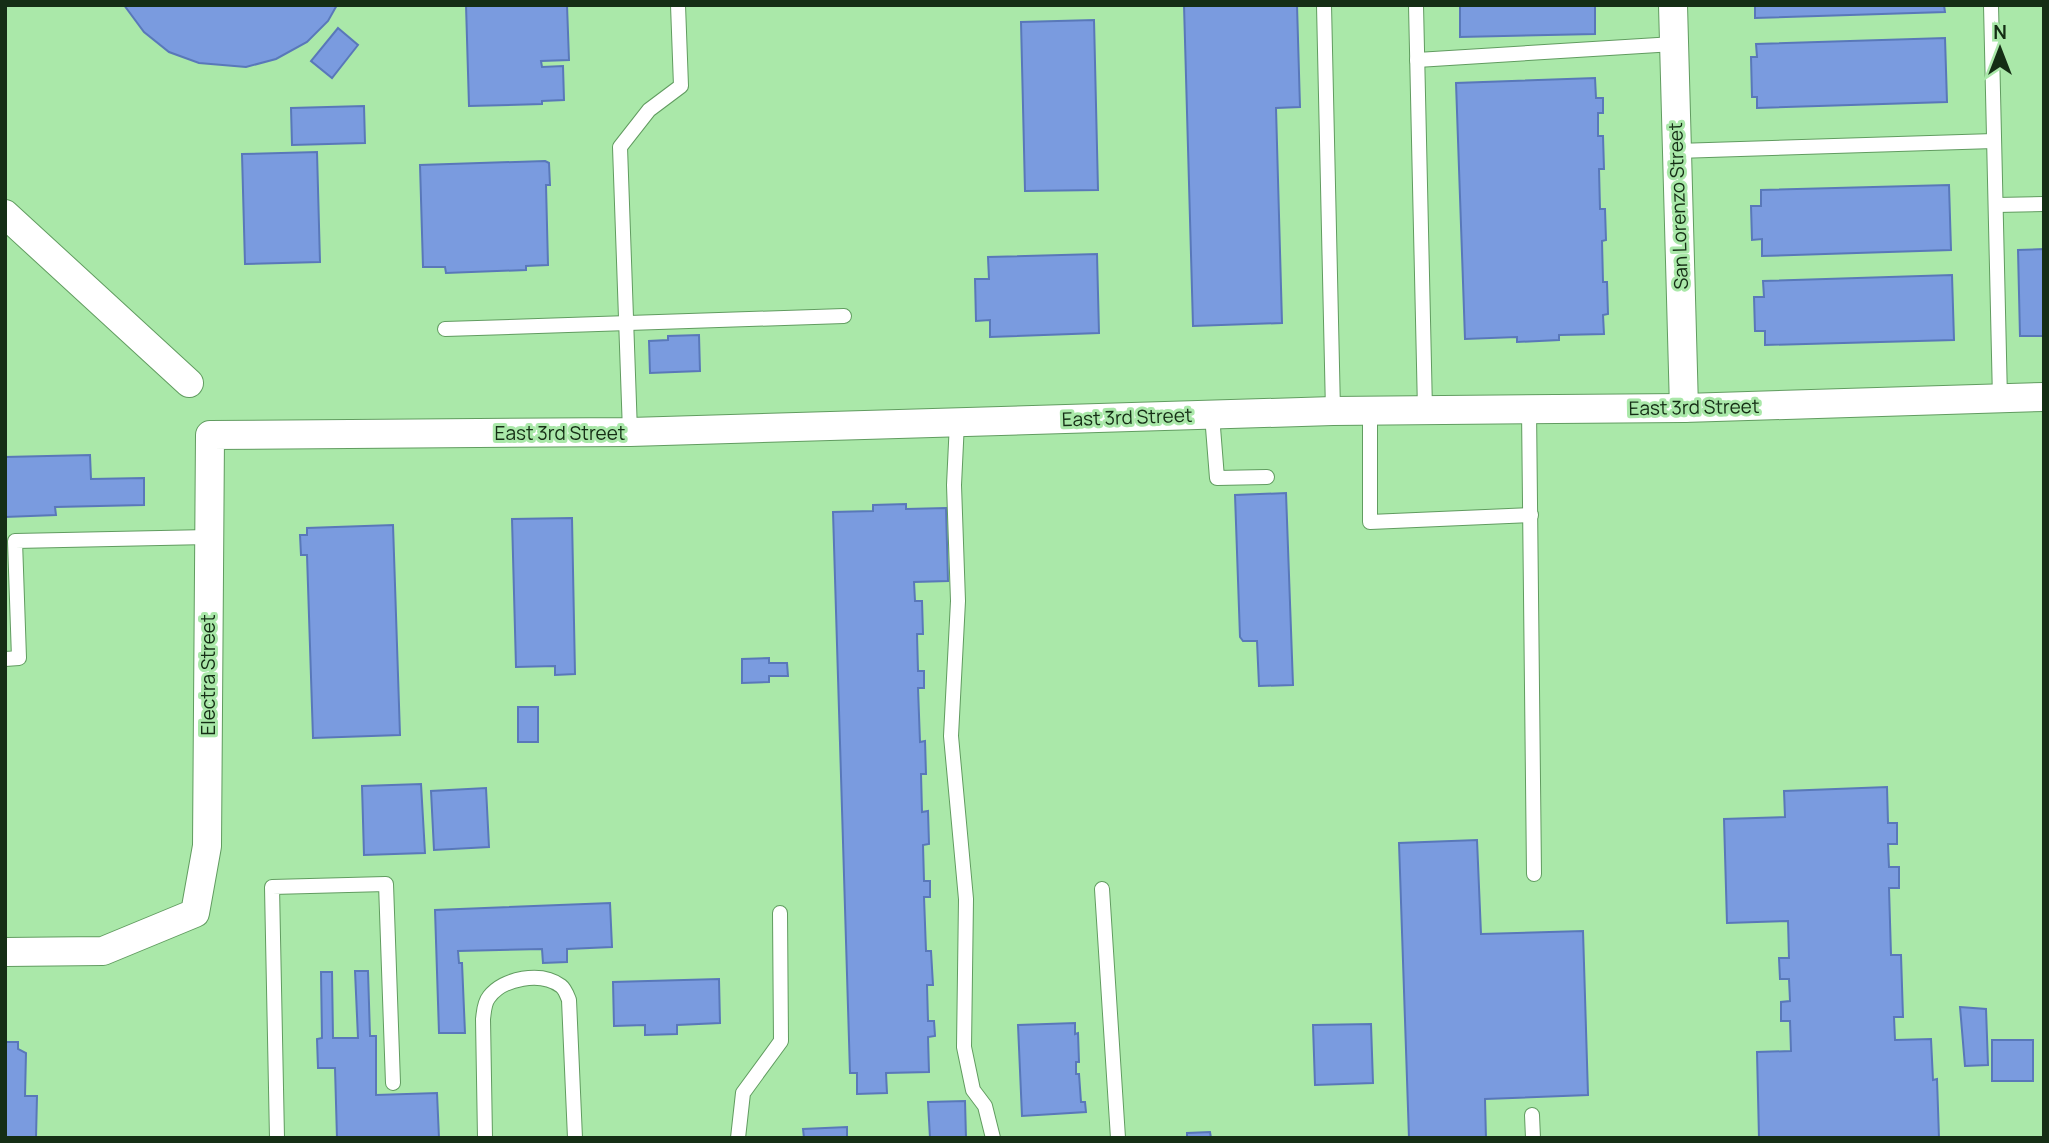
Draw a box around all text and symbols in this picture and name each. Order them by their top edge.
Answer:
north arrow [1965,14,2035,84]
text: N [1993,19,2007,45]
street label: San Lorenzo Street [1662,122,1694,290]
street label: East 3rd Street [1628,393,1760,421]
street label: East 3rd Street [1061,402,1193,432]
street label: East 3rd Street [495,420,625,446]
street label: Electra Street [195,614,221,736]

